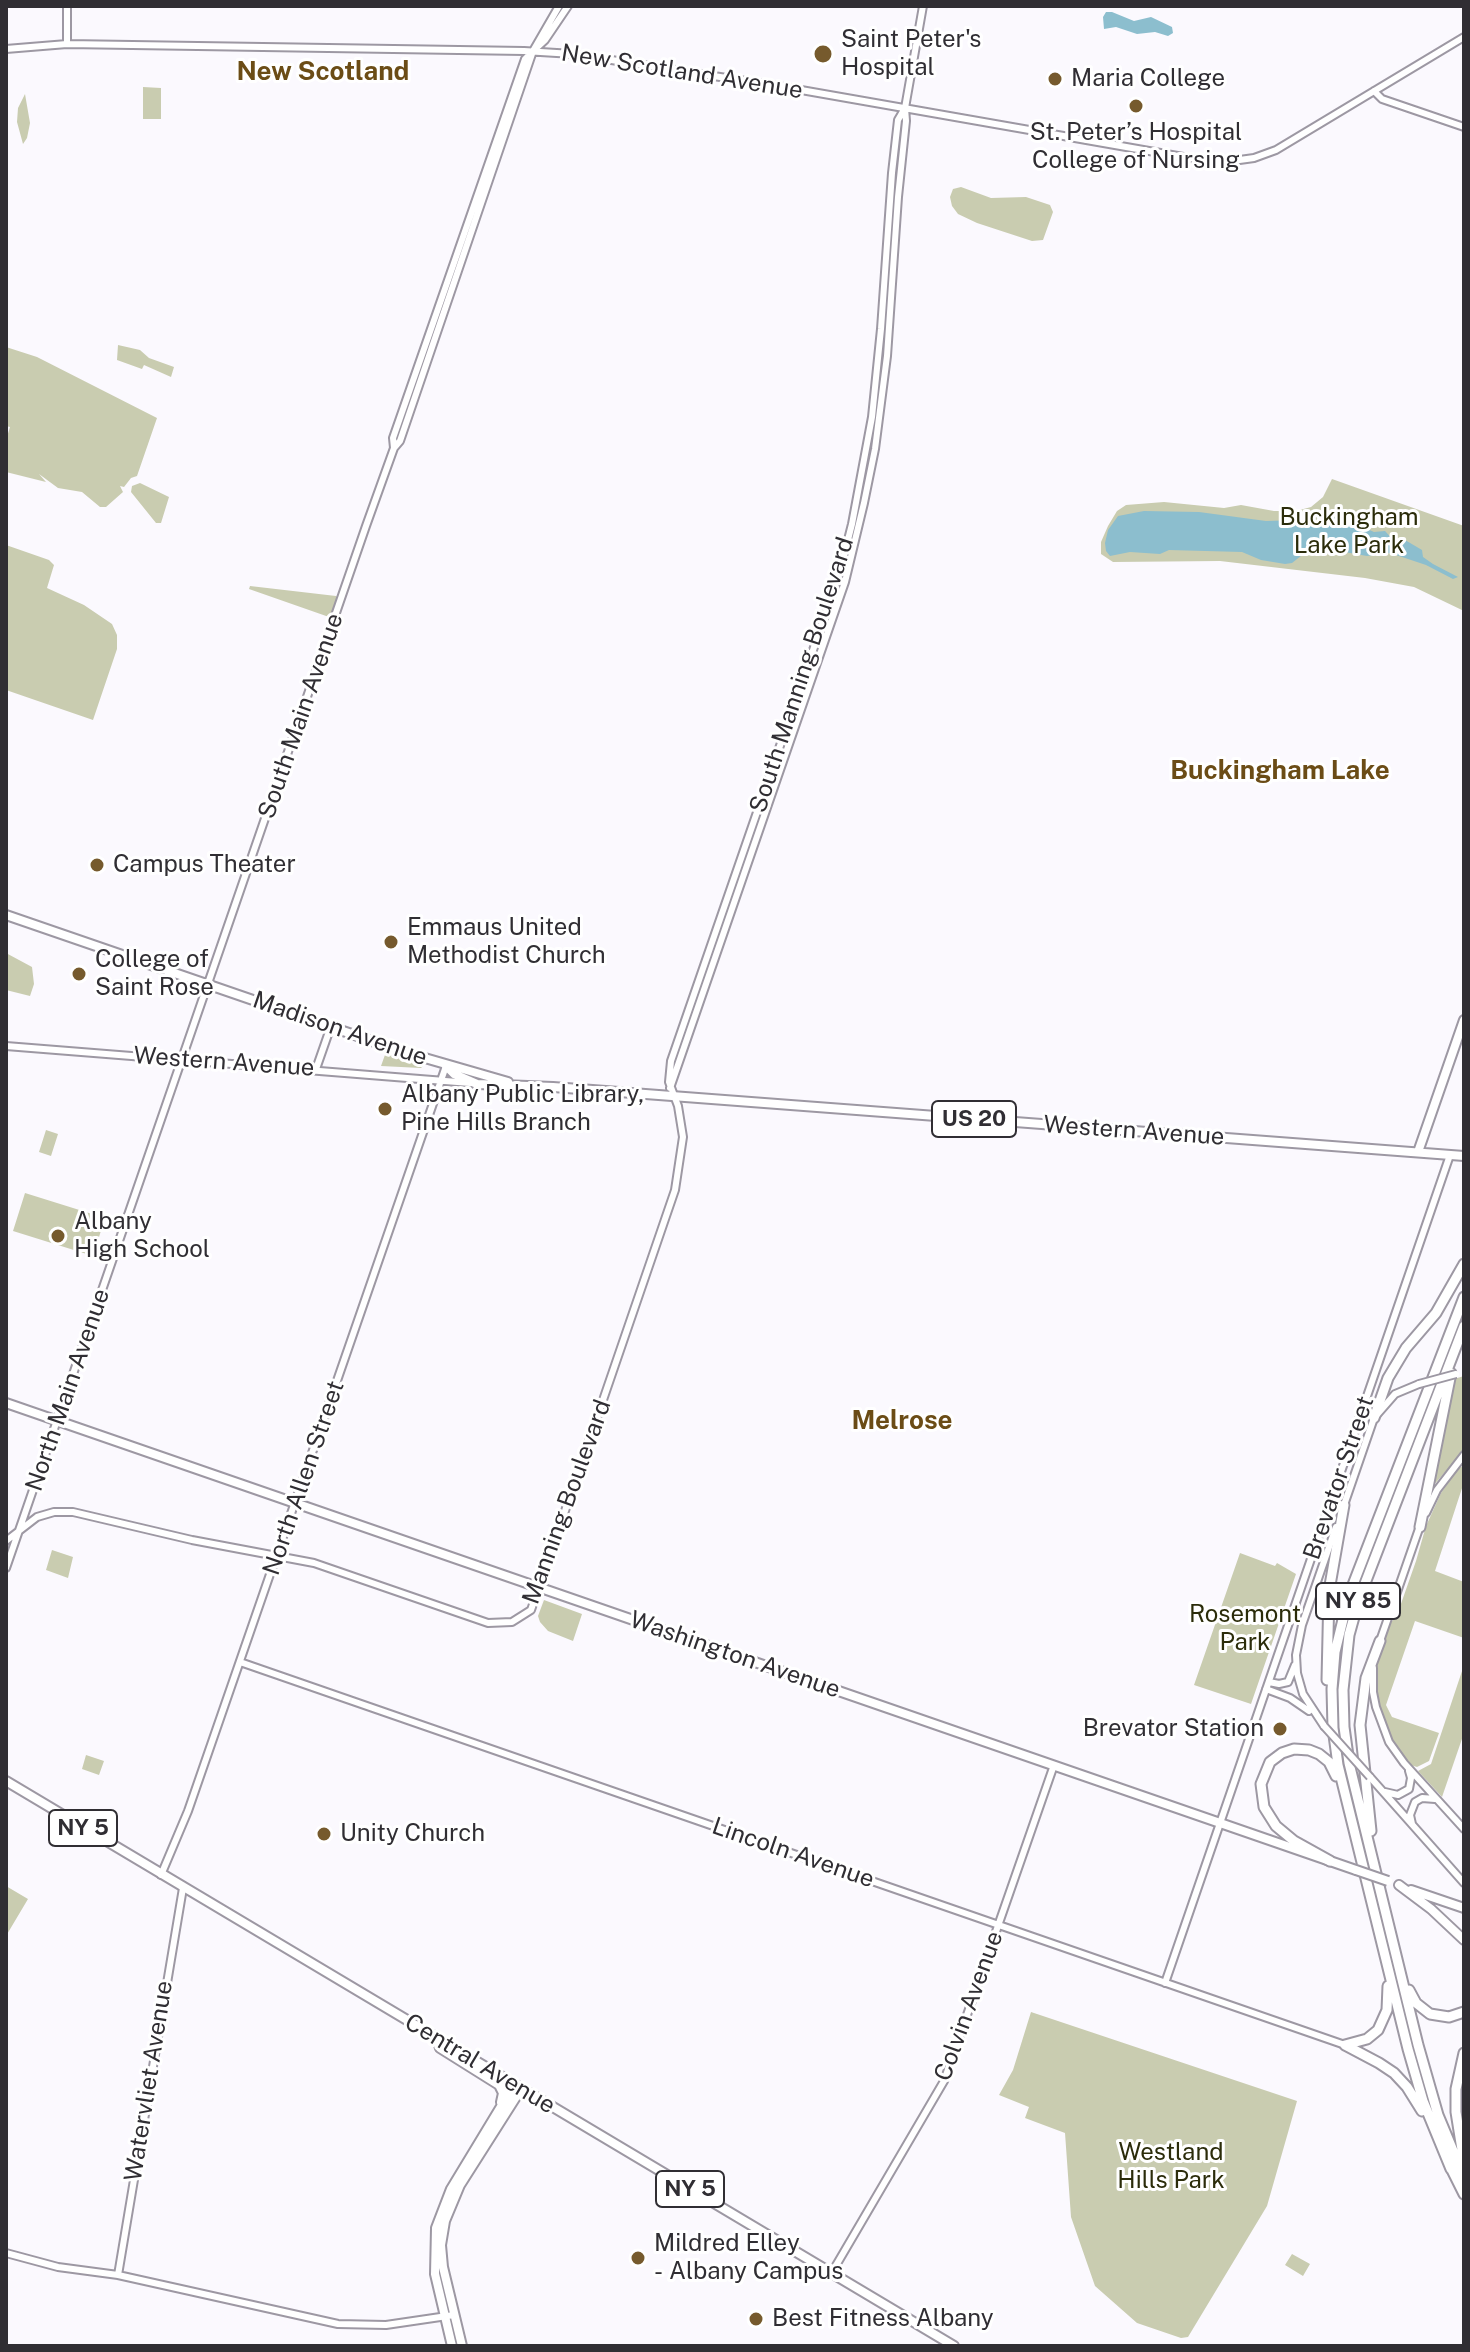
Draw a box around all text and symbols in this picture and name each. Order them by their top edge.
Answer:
place label: Saint Peter's Hospital [841,26,981,82]
street label: New Scotland Avenue [559,39,805,105]
marker: Saint Peter's Hospital [812,43,834,65]
district label: New Scotland [237,56,409,88]
place label: Maria College [1071,65,1225,93]
marker: Maria College [1046,70,1064,88]
marker: St. Peter’s Hospital College of Nursing [1127,97,1145,115]
place label: St. Peter’s Hospital College of Nursing [1030,119,1242,175]
park label: Buckingham Lake Park [1279,504,1419,560]
street label: South Manning Boulevard [744,534,860,816]
street label: South Main Avenue [252,610,350,822]
district label: Buckingham Lake [1170,755,1390,787]
place label: Campus Theater [113,851,296,879]
marker: Campus Theater [88,856,106,874]
place label: Emmaus United Methodist Church [407,914,606,970]
marker: Emmaus United Methodist Church [382,933,400,951]
place label: College of Saint Rose [95,946,214,1002]
marker: College of Saint Rose [70,965,88,983]
street label: Madison Avenue [249,986,431,1072]
street label: Western Avenue [133,1041,315,1083]
place label: Albany Public Library, Pine Hills Branch [401,1081,644,1137]
marker: Albany Public Library, Pine Hills Branch [376,1100,394,1118]
road number: US 20 [932,1101,1016,1137]
street label: Western Avenue [1043,1110,1225,1152]
place label: Albany High School [74,1208,210,1264]
marker: Albany High School [49,1227,67,1245]
street label: North Main Avenue [20,1285,116,1495]
street label: North Allen Street [257,1377,351,1579]
street label: Brevator Street [1298,1392,1380,1564]
street label: Manning Boulevard [517,1396,617,1608]
district label: Melrose [851,1405,953,1437]
road number: NY 85 [1316,1583,1400,1619]
park label: Rosemont Park [1189,1601,1301,1657]
street label: Washington Avenue [626,1605,844,1705]
place label: Brevator Station [1083,1715,1264,1743]
marker: Brevator Station [1271,1720,1289,1738]
road number: NY 5 [49,1810,117,1846]
street label: Lincoln Avenue [708,1812,878,1894]
place label: Unity Church [340,1820,485,1848]
marker: Unity Church [315,1825,333,1843]
street label: Colvin Avenue [929,1927,1009,2085]
street label: Watervliet Avenue [119,1979,179,2183]
street label: Central Avenue [400,2008,560,2120]
park label: Westland Hills Park [1117,2139,1225,2195]
road number: NY 5 [656,2171,724,2207]
place label: Mildred Elley - Albany Campus [654,2230,843,2286]
marker: Mildred Elley - Albany Campus [629,2249,647,2267]
place label: Best Fitness Albany [772,2305,994,2333]
marker: Best Fitness Albany [747,2310,765,2328]

